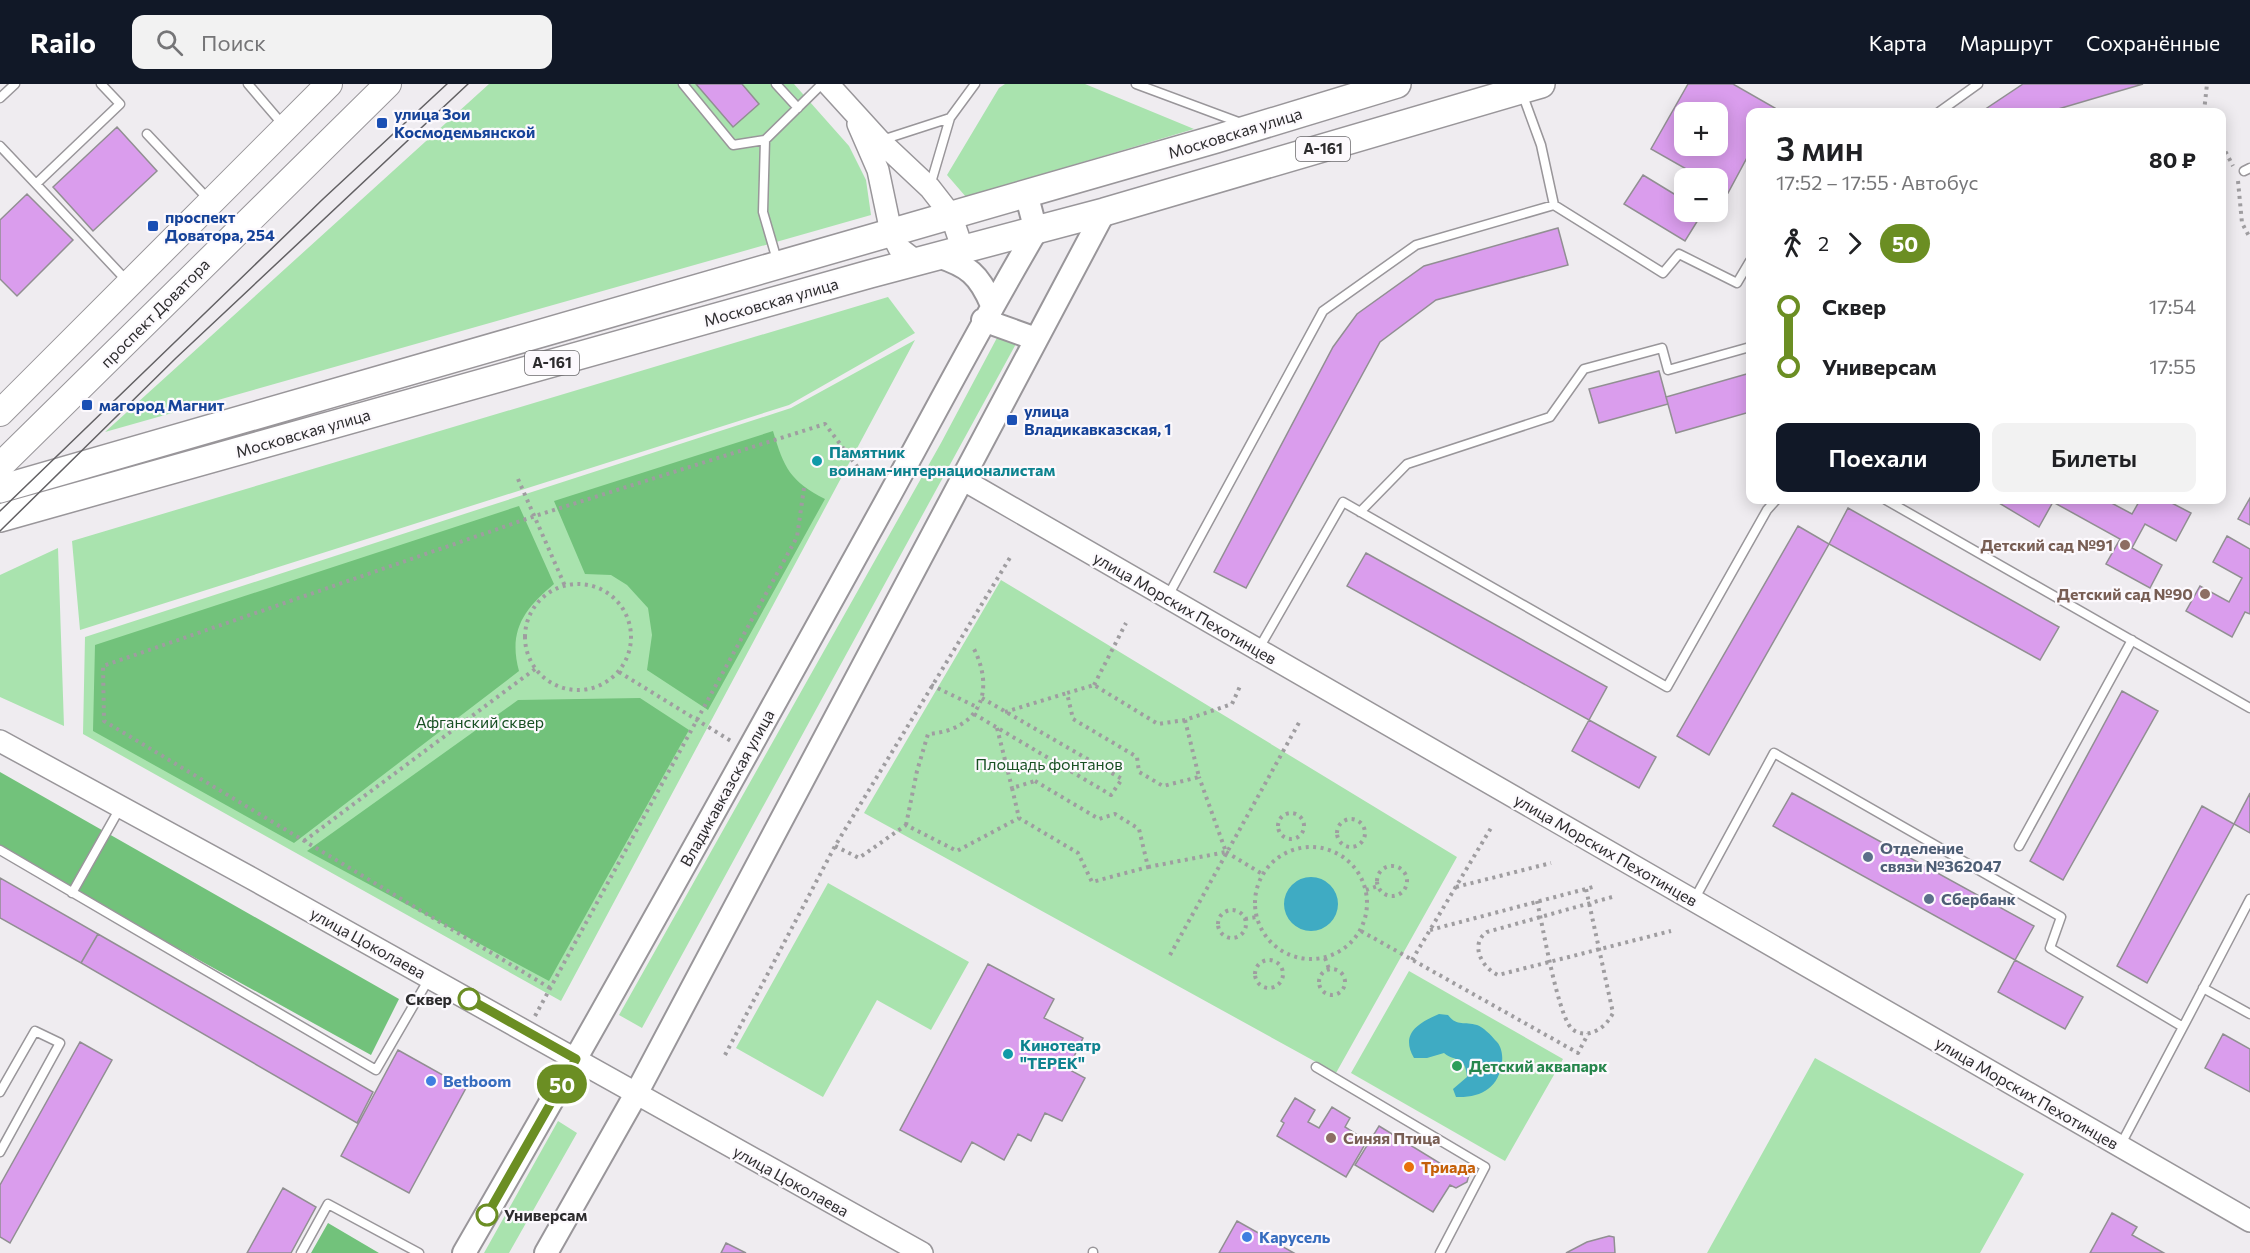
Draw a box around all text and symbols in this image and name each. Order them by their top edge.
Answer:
search box [132,15,552,69]
text: Railo [30,25,96,59]
icon: search [153,26,186,59]
text: Поиск [201,29,266,56]
text: Карта [1869,30,1927,55]
text: Маршрут [1960,30,2053,55]
text: Сохранённые [2086,30,2220,55]
map controls [1674,102,1728,222]
button: + [1674,102,1728,156]
street label: Московская улица [1166,103,1304,162]
place label: улица Зои Космодемьянской [394,104,535,141]
marker: улица Зои Космодемьянской [375,116,389,130]
text: 3 мин [1776,127,1864,168]
road number: А-161 [1296,137,1350,161]
text: 80 ₽ [2149,146,2196,173]
button: − [1674,168,1728,222]
text: 17:52 – 17:55 · Автобус [1776,170,1978,194]
place label: проспект Доватора, 254 [165,207,275,244]
marker: проспект Доватора, 254 [146,219,160,233]
icon: walk [1776,227,1809,260]
icon: forward [1838,227,1871,260]
text: 2 [1818,231,1829,255]
text: 50 [1892,231,1918,256]
street label: проспект Доватора [96,254,213,371]
street label: Московская улица [701,273,840,330]
text: Сквер [1822,293,1886,320]
text: 17:54 [2149,294,2196,318]
road number: А-161 [525,351,579,375]
text: Универсам [1822,353,1936,380]
text: 17:55 [2149,354,2196,378]
place label: магород Магнит [99,395,225,414]
marker: магород Магнит [80,398,94,412]
place label: улица Владикавказская, 1 [1024,401,1172,438]
street label: Московская улица [233,404,372,461]
marker: улица Владикавказская, 1 [1005,413,1019,427]
button: Поехали [1776,423,1980,492]
button: Билеты [1992,423,2196,492]
place label: Памятник воинам-интернационалистам [829,442,1055,479]
marker: Памятник воинам-интернационалистам [810,454,824,468]
place label: Детский сад №91 [1980,535,2113,554]
marker: Детский сад №91 [2118,538,2132,552]
street label: улица Морских Пехотинцев [1090,547,1280,668]
place label: Детский сад №90 [2057,584,2193,603]
marker: Детский сад №90 [2198,587,2212,601]
street label: Владикавказская улица [676,706,778,869]
park label: Афганский сквер [416,712,544,731]
park label: Площадь фонтанов [975,754,1123,773]
street label: улица Морских Пехотинцев [1511,789,1701,910]
place label: Отделение связи №362047 [1880,838,2002,875]
marker: Отделение связи №362047 [1861,850,1875,864]
place label: Сбербанк [1941,889,2016,908]
marker: Сбербанк [1922,892,1936,906]
street label: улица Цоколаева [307,903,429,982]
marker: Сквер [458,988,480,1010]
place label: Сквер [405,989,452,1008]
street label: улица Морских Пехотинцев [1932,1032,2122,1153]
place label: Кинотеатр "ТЕРЕК" [1020,1035,1101,1072]
marker: Кинотеатр "ТЕРЕК" [1001,1047,1015,1061]
place label: Детский аквапарк [1469,1056,1607,1075]
marker: Детский аквапарк [1450,1059,1464,1073]
line badge: 50 [535,1064,589,1104]
place label: Betboom [443,1071,511,1090]
text: 50 [549,1072,575,1097]
marker: Betboom [424,1074,438,1088]
place label: Синяя Птица [1343,1128,1440,1147]
marker: Синяя Птица [1324,1131,1338,1145]
street label: улица Цоколаева [730,1141,852,1220]
place label: Триада [1421,1157,1476,1176]
marker: Триада [1402,1160,1416,1174]
marker: Универсам [476,1204,498,1226]
place label: Универсам [504,1205,587,1224]
place label: Карусель [1259,1227,1331,1246]
marker: Карусель [1240,1230,1254,1244]

